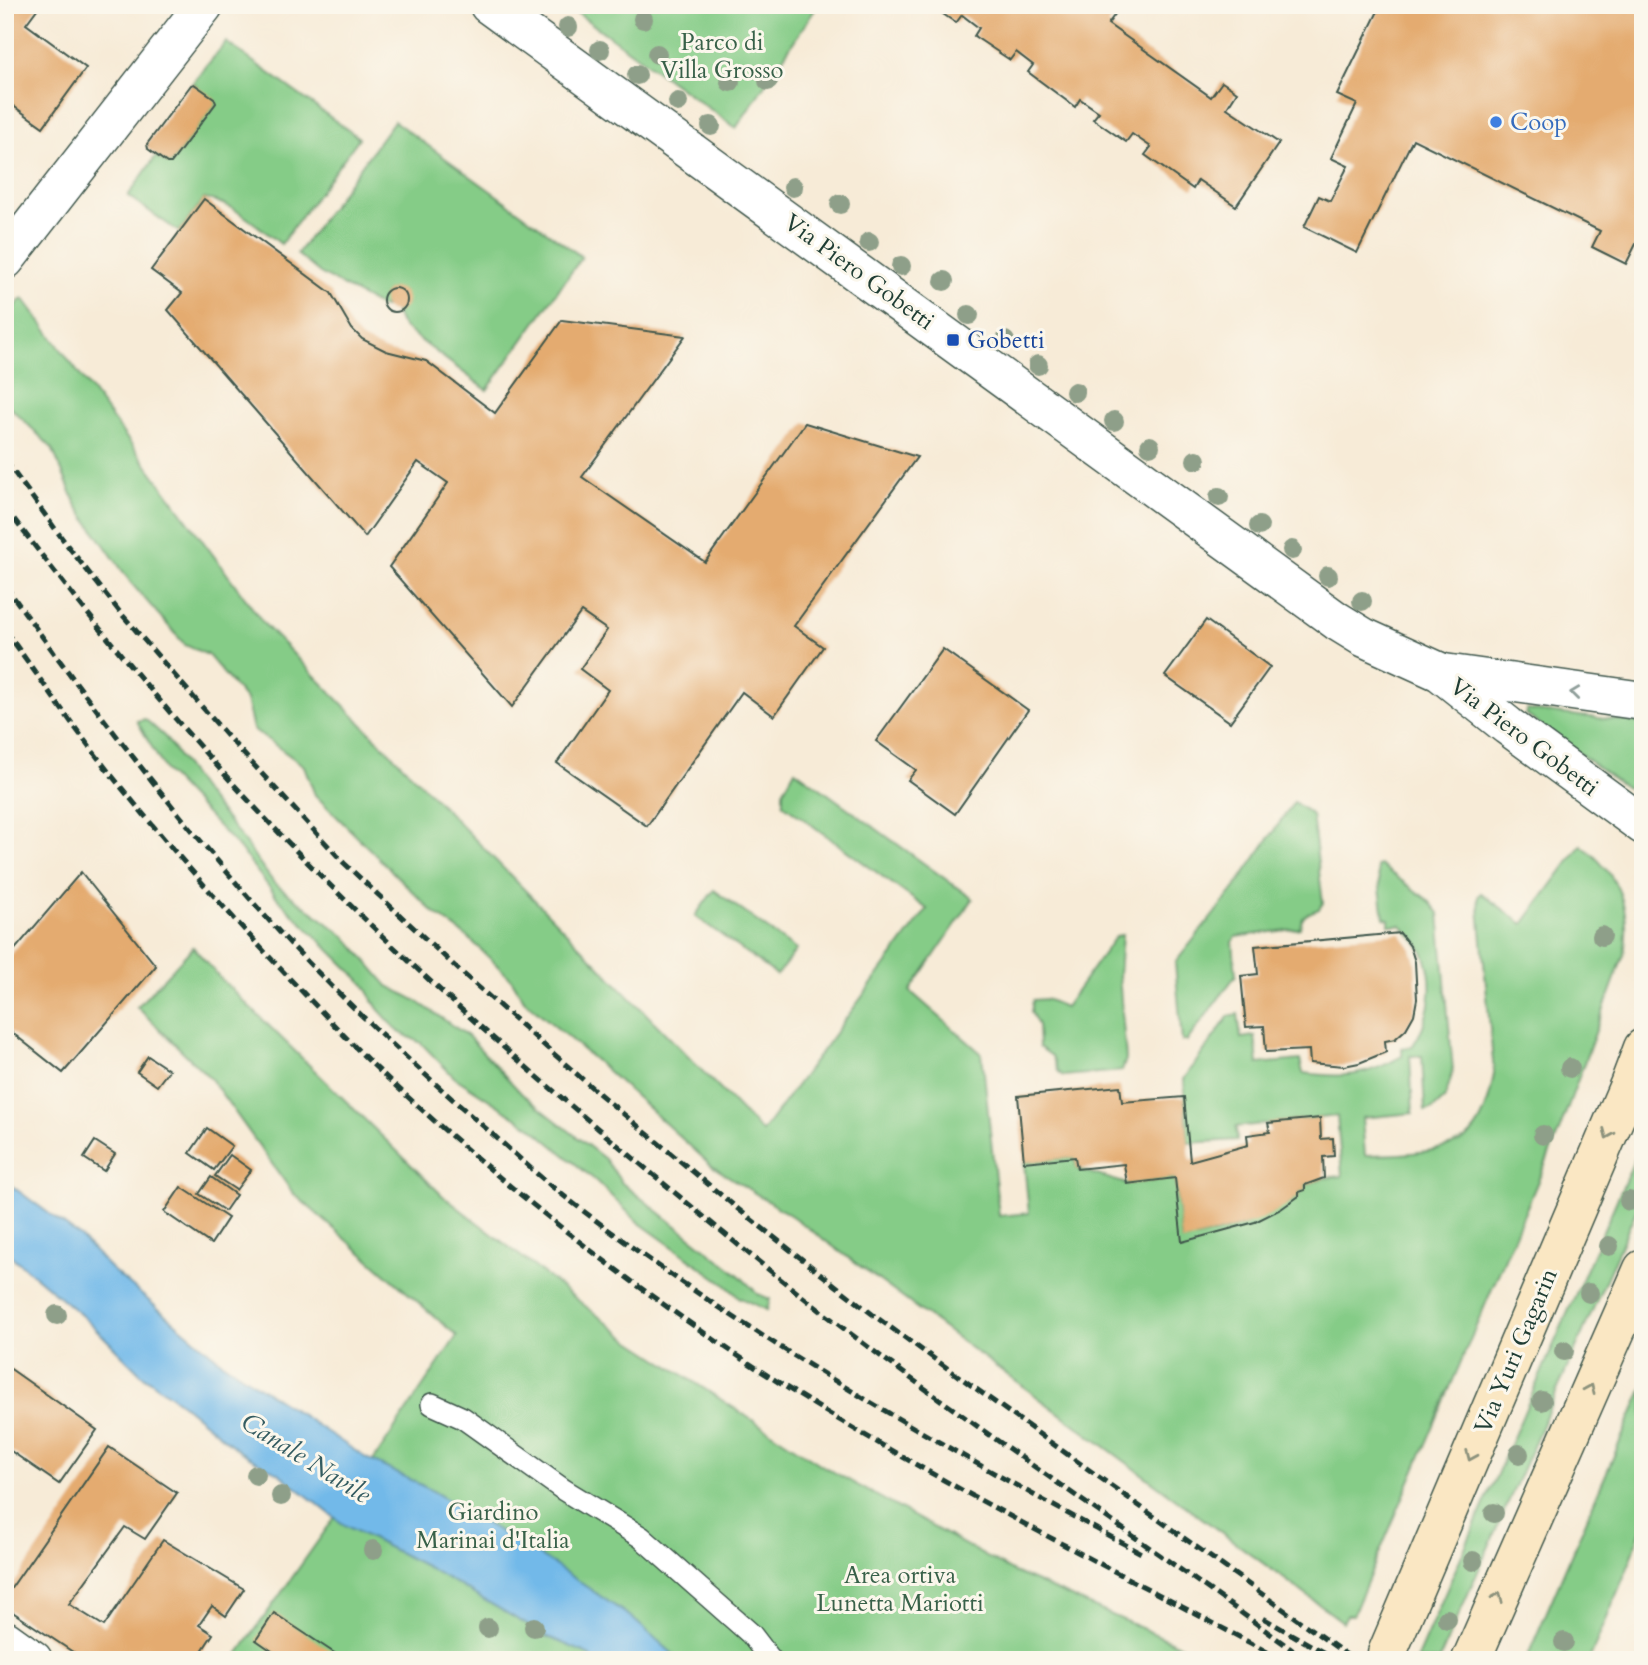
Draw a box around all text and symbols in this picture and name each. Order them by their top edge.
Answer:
park label: Parco di Villa Grosso [660,26,784,87]
place label: Coop [1510,106,1567,139]
marker: Coop [1488,114,1504,130]
street label: Via Piero Gobetti [777,206,941,338]
place label: Gobetti [967,324,1045,357]
marker: Gobetti [945,332,961,348]
street label: Via Piero Gobetti [1443,670,1606,804]
one-way arrow [1569,685,1581,700]
one-way arrow [1603,1127,1617,1139]
street label: Via Yuri Gagarin [1466,1263,1566,1439]
one-way arrow [1582,1384,1596,1396]
water label: Canale Navile [234,1404,378,1512]
one-way arrow [1465,1449,1479,1461]
park label: Giardino Marinai d'Italia [416,1496,570,1557]
park label: Area ortiva Lunetta Mariotti [816,1559,984,1620]
one-way arrow [1490,1592,1504,1604]

